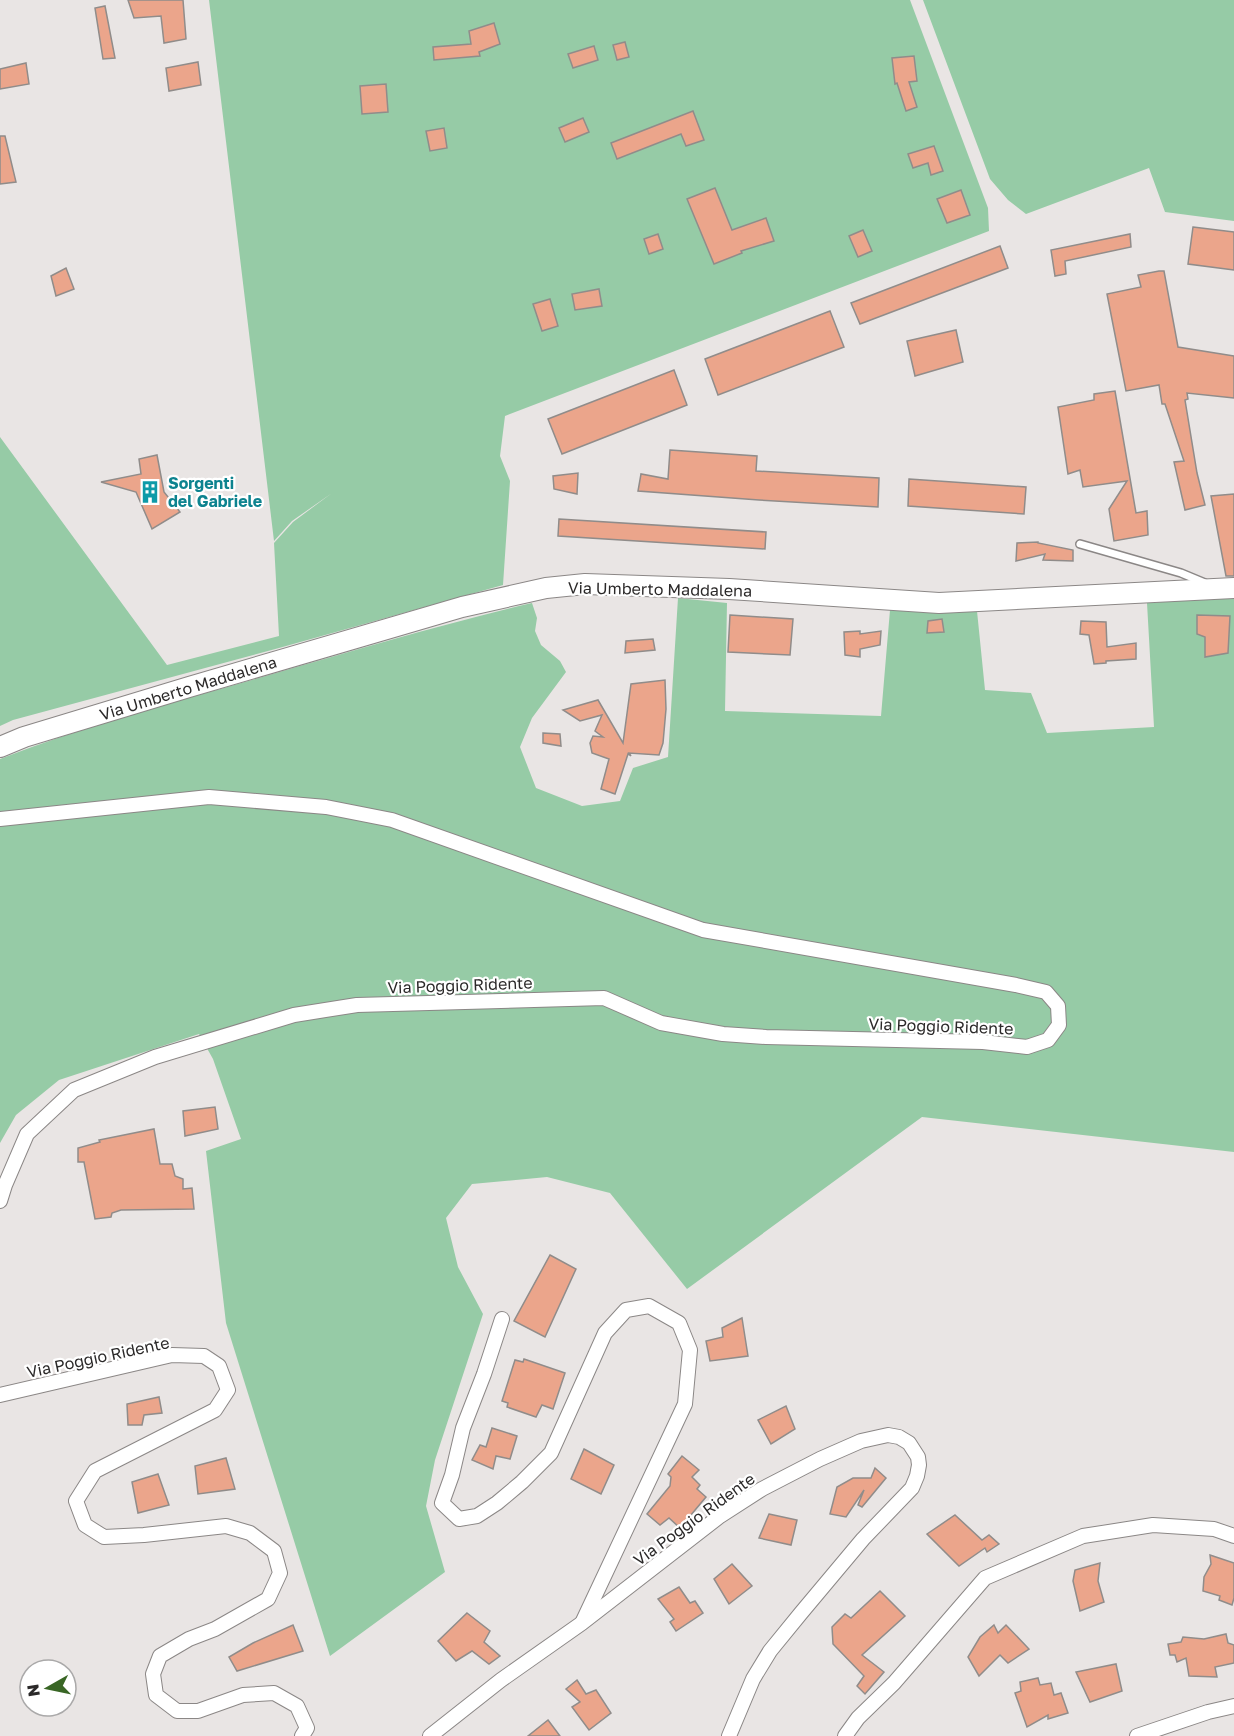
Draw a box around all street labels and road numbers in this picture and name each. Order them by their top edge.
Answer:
street label: Via Umberto Maddalena [568,577,752,601]
street label: Via Umberto Maddalena [97,652,279,724]
street label: Via Poggio Ridente [387,972,533,998]
street label: Via Poggio Ridente [868,1013,1014,1039]
street label: Via Poggio Ridente [25,1332,171,1382]
street label: Via Poggio Ridente [629,1468,759,1570]

